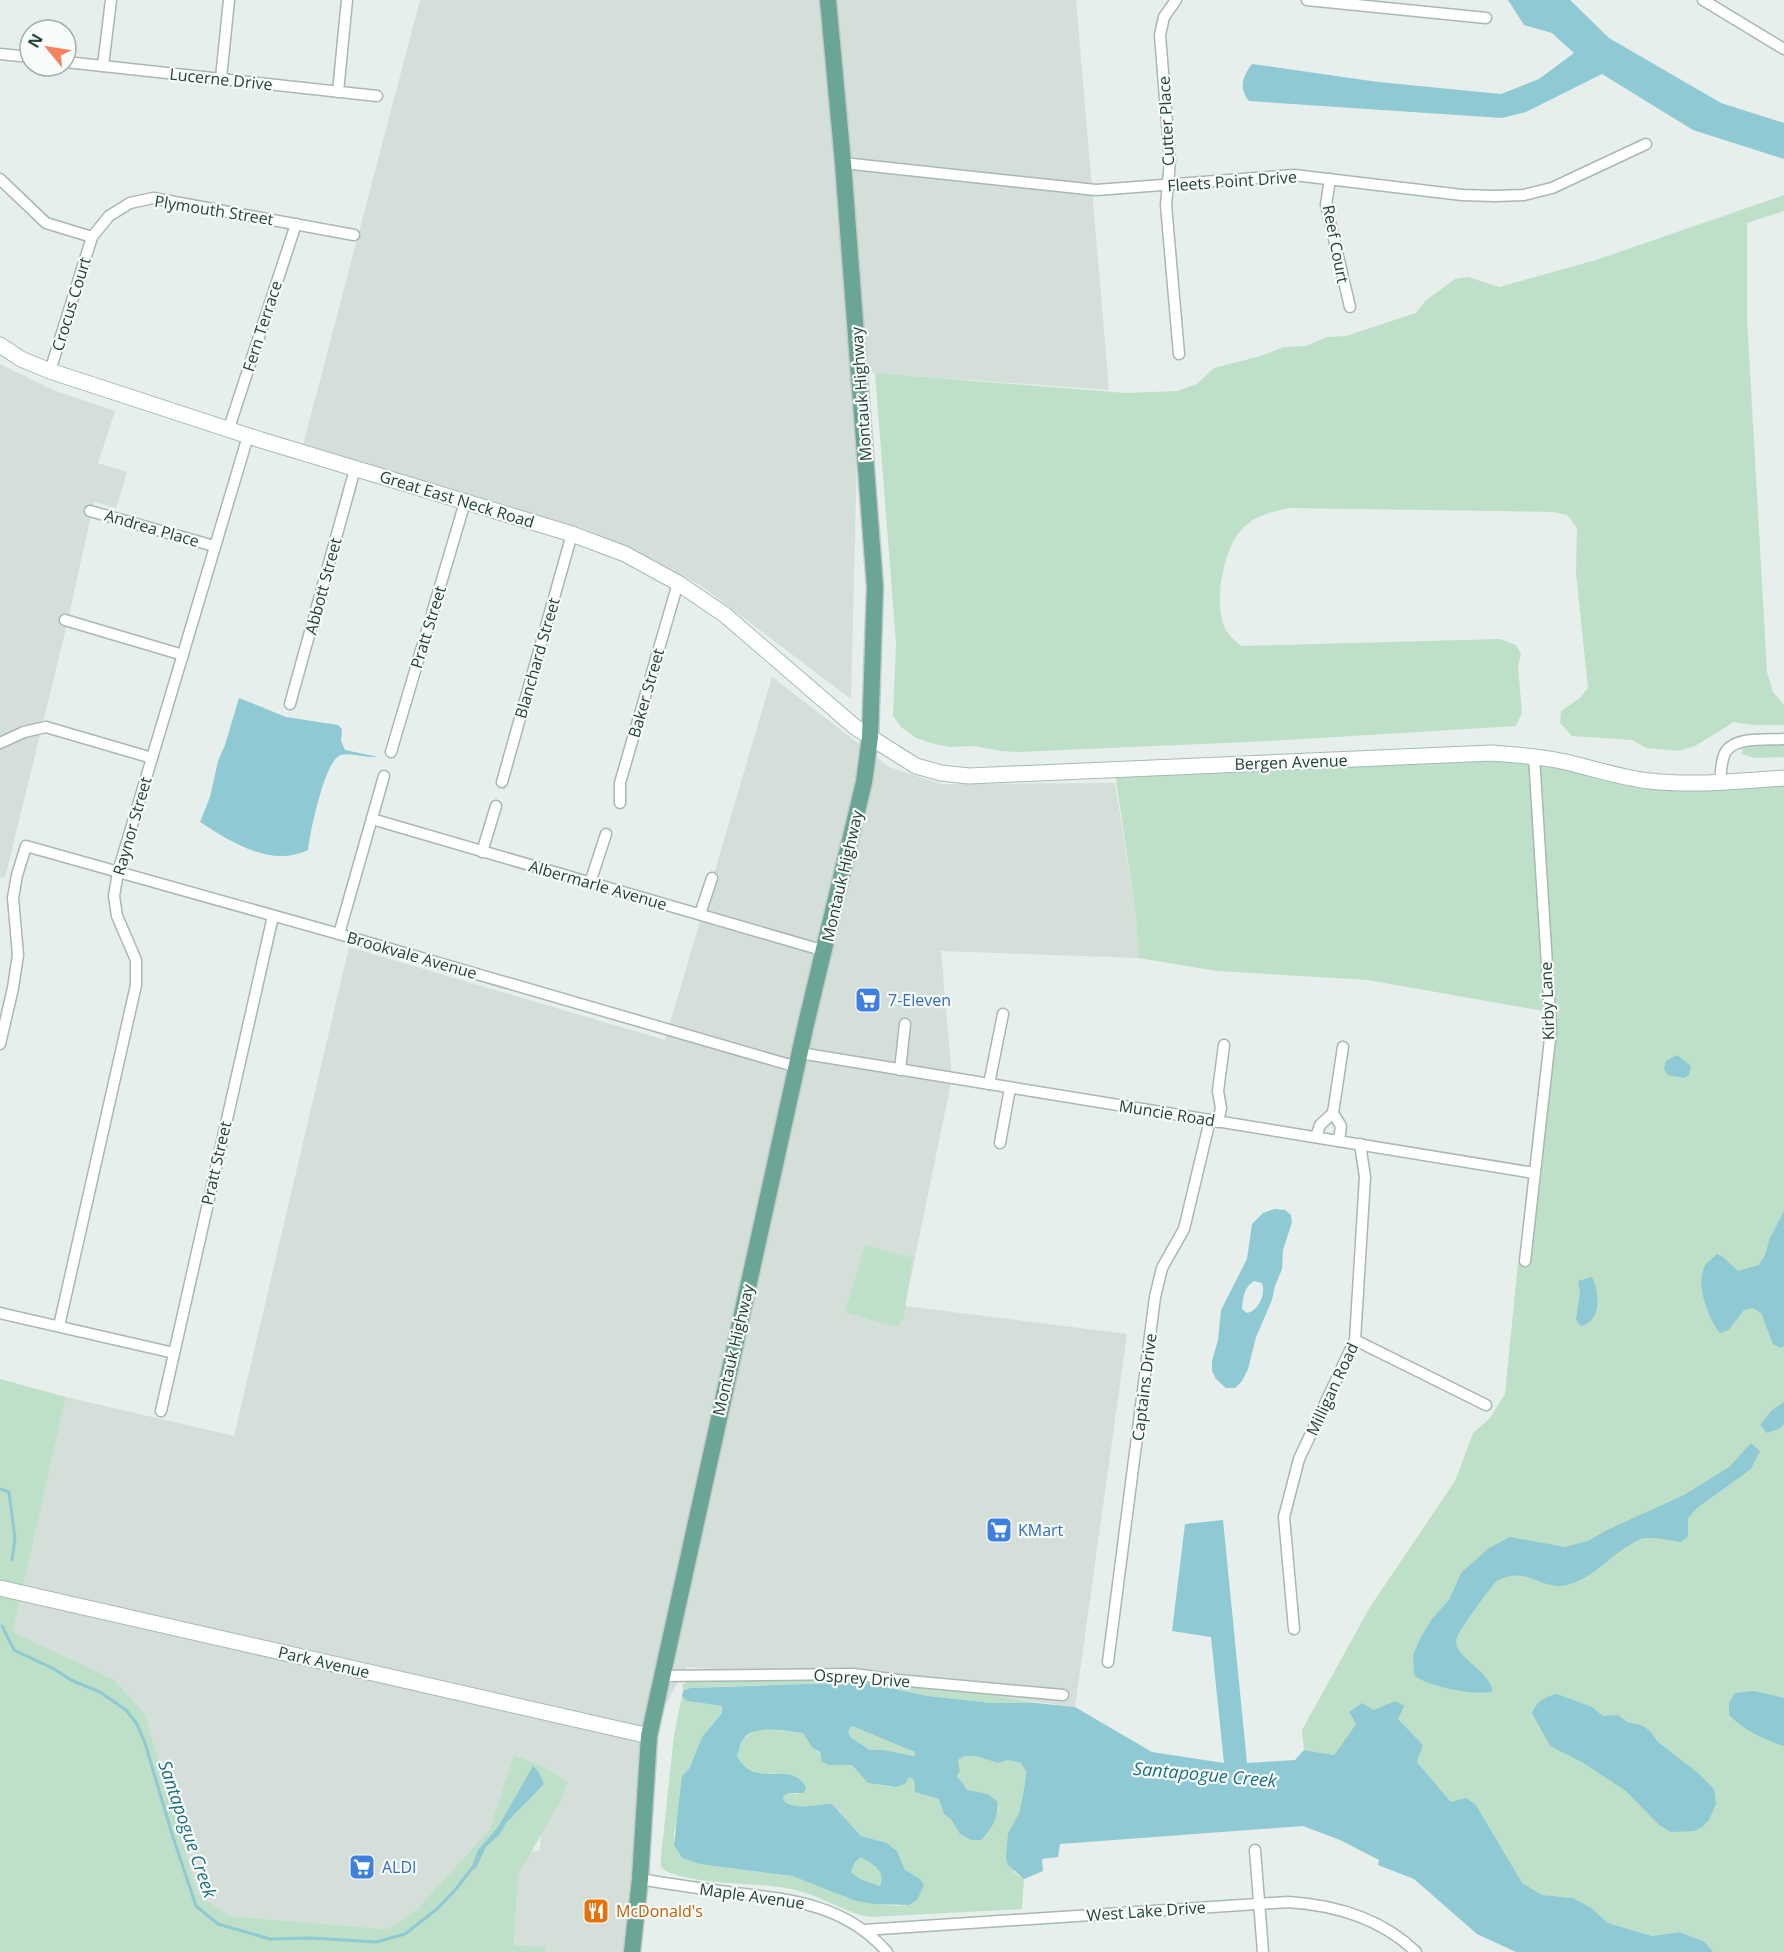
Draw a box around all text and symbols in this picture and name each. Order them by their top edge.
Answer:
north arrow [18,18,78,78]
text: N [22,29,48,52]
street label: Lucerne Drive [168,63,274,95]
street label: Cutter Place [1153,75,1179,167]
street label: Fleets Point Drive [1166,165,1298,197]
street label: Plymouth Street [153,190,275,230]
street label: Reef Court [1318,203,1354,285]
street label: Crocus Court [46,254,96,354]
street label: Fern Terrace [237,278,287,374]
street label: Montauk Highway [845,325,877,462]
street label: Great East Neck Road [377,465,537,533]
street label: Andrea Place [102,504,202,552]
street label: Abbott Street [299,535,347,637]
street label: Pratt Street [405,583,451,671]
street label: Blanchard Street [509,595,565,721]
street label: Baker Street [623,645,669,740]
street label: Bergen Avenue [1234,749,1348,775]
street label: Raynor Street [107,774,157,878]
street label: Montauk Highway [816,807,868,944]
street label: Albermarle Avenue [526,855,670,915]
street label: Brookvale Avenue [344,926,480,984]
street label: Kirby Lane [1535,961,1559,1041]
supermarket icon: 7-Eleven [853,985,883,1015]
place label: 7-Eleven [888,989,951,1011]
street label: Muncie Road [1117,1095,1217,1131]
street label: Pratt Street [196,1119,236,1207]
street label: Montauk Highway [707,1281,759,1418]
street label: Captains Drive [1126,1332,1162,1442]
street label: Milligan Road [1301,1339,1363,1439]
supermarket icon: KMart [984,1515,1014,1545]
place label: KMart [1018,1519,1064,1541]
street label: Park Avenue [276,1641,372,1683]
street label: Osprey Drive [813,1664,911,1692]
water label: Santapogue Creek [1132,1756,1279,1792]
water label: Santapogue Creek [153,1757,223,1902]
supermarket icon: ALDI [347,1852,377,1882]
place label: ALDI [382,1856,417,1878]
street label: Maple Avenue [698,1878,806,1914]
restaurant icon: McDonald's [581,1896,611,1926]
street label: West Lake Drive [1086,1896,1206,1926]
place label: McDonald's [616,1900,703,1922]

